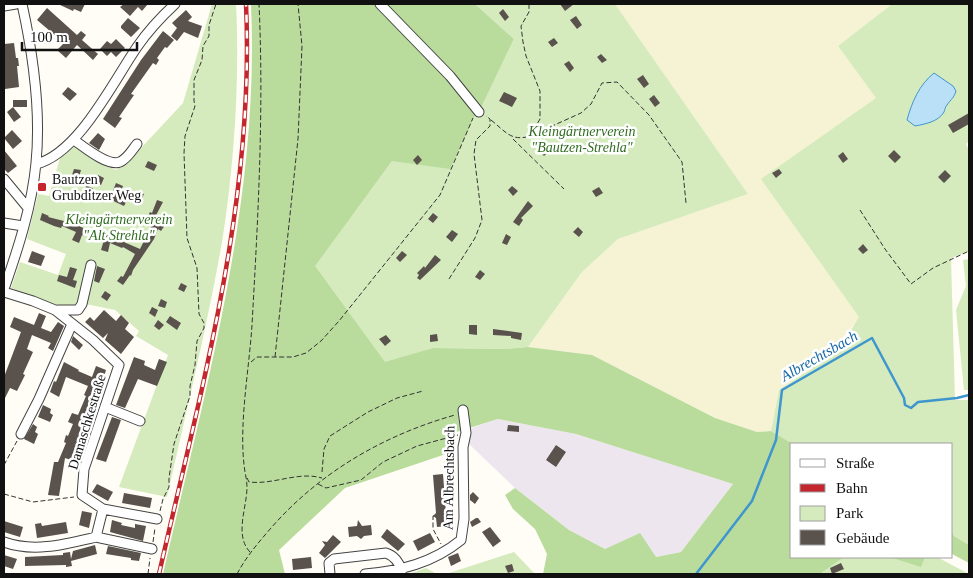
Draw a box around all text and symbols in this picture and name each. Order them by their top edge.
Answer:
scale bar [22,20,138,52]
text: 100 m [30,29,68,45]
park label: Kleingärtnerverein "Bautzen-Strehla" [528,124,635,155]
place label: Bautzen Grubditzer Weg [52,172,141,203]
marker: Bautzen Grubditzer Weg [36,181,48,193]
park label: Kleingärtnerverein "Alt Strehla" [65,212,172,243]
water label: Albrechtsbach [777,328,860,385]
street label: Damaschkestraße [65,373,109,471]
street label: Am Albrechtsbach [441,426,457,530]
legend [790,443,953,558]
text: Straße [836,455,875,471]
text: Bahn [836,480,868,496]
text: Park [836,505,864,521]
text: Gebäude [836,530,890,546]

